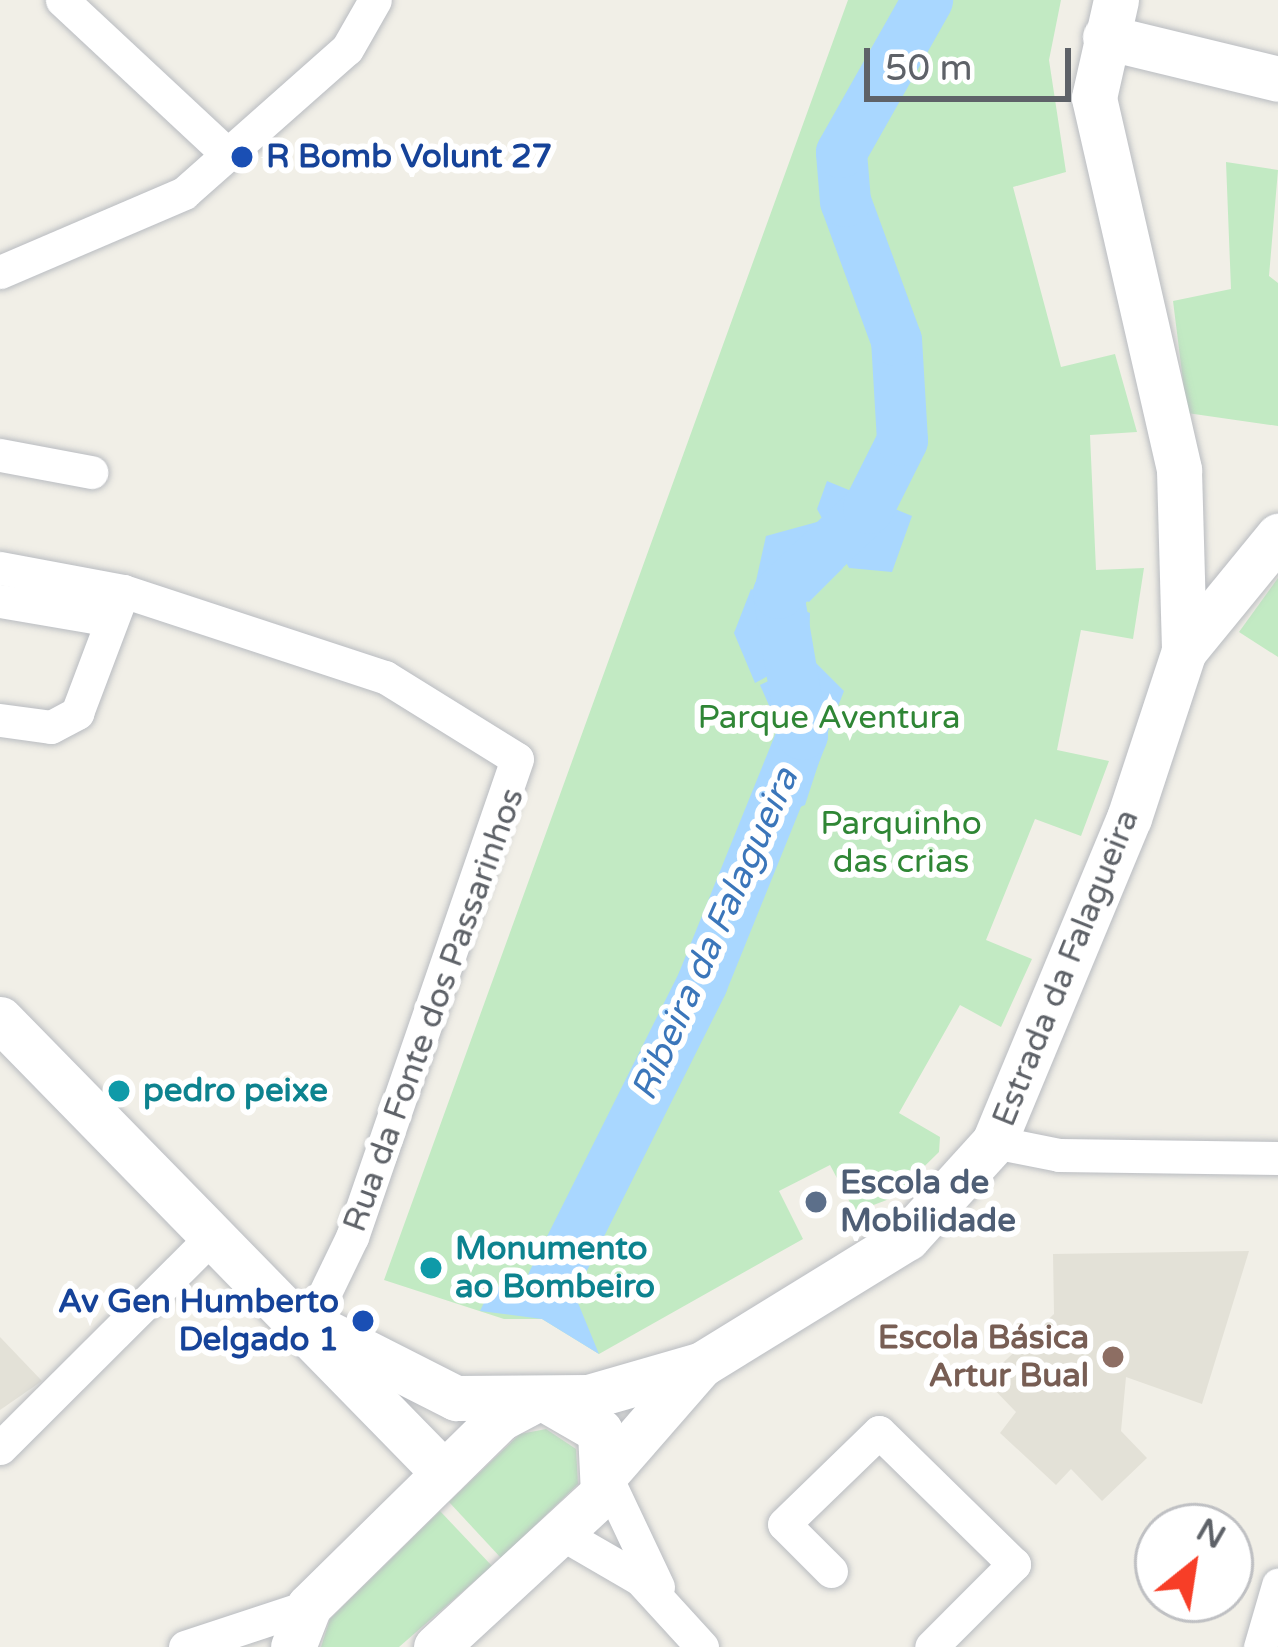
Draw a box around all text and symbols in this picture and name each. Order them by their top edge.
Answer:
scale bar [870,24,1077,98]
text: 50 m [885,47,973,90]
place label: R Bomb Volunt 27 [266,137,552,177]
marker: R Bomb Volunt 27 [229,144,255,170]
park label: Parque Aventura [697,698,961,738]
water label: Ribeira da Falagueira [622,761,808,1107]
street label: Rua da Fonte dos Passarinhos [335,783,533,1237]
park label: Parquinho das crias [820,804,982,882]
street label: Estrada da Falagueira [984,804,1148,1132]
place label: pedro peixe [143,1071,328,1111]
marker: pedro peixe [106,1078,132,1104]
place label: Escola de Mobilidade [840,1163,1016,1241]
marker: Escola de Mobilidade [803,1189,829,1215]
place label: Monumento ao Bombeiro [455,1229,655,1307]
marker: Monumento ao Bombeiro [418,1255,444,1281]
place label: Av Gen Humberto Delgado 1 [58,1282,339,1360]
marker: Av Gen Humberto Delgado 1 [350,1308,376,1334]
place label: Escola Básica Artur Bual [878,1318,1089,1396]
marker: Escola Básica Artur Bual [1100,1344,1126,1370]
north arrow [1134,1503,1254,1623]
text: N [1190,1510,1232,1558]

